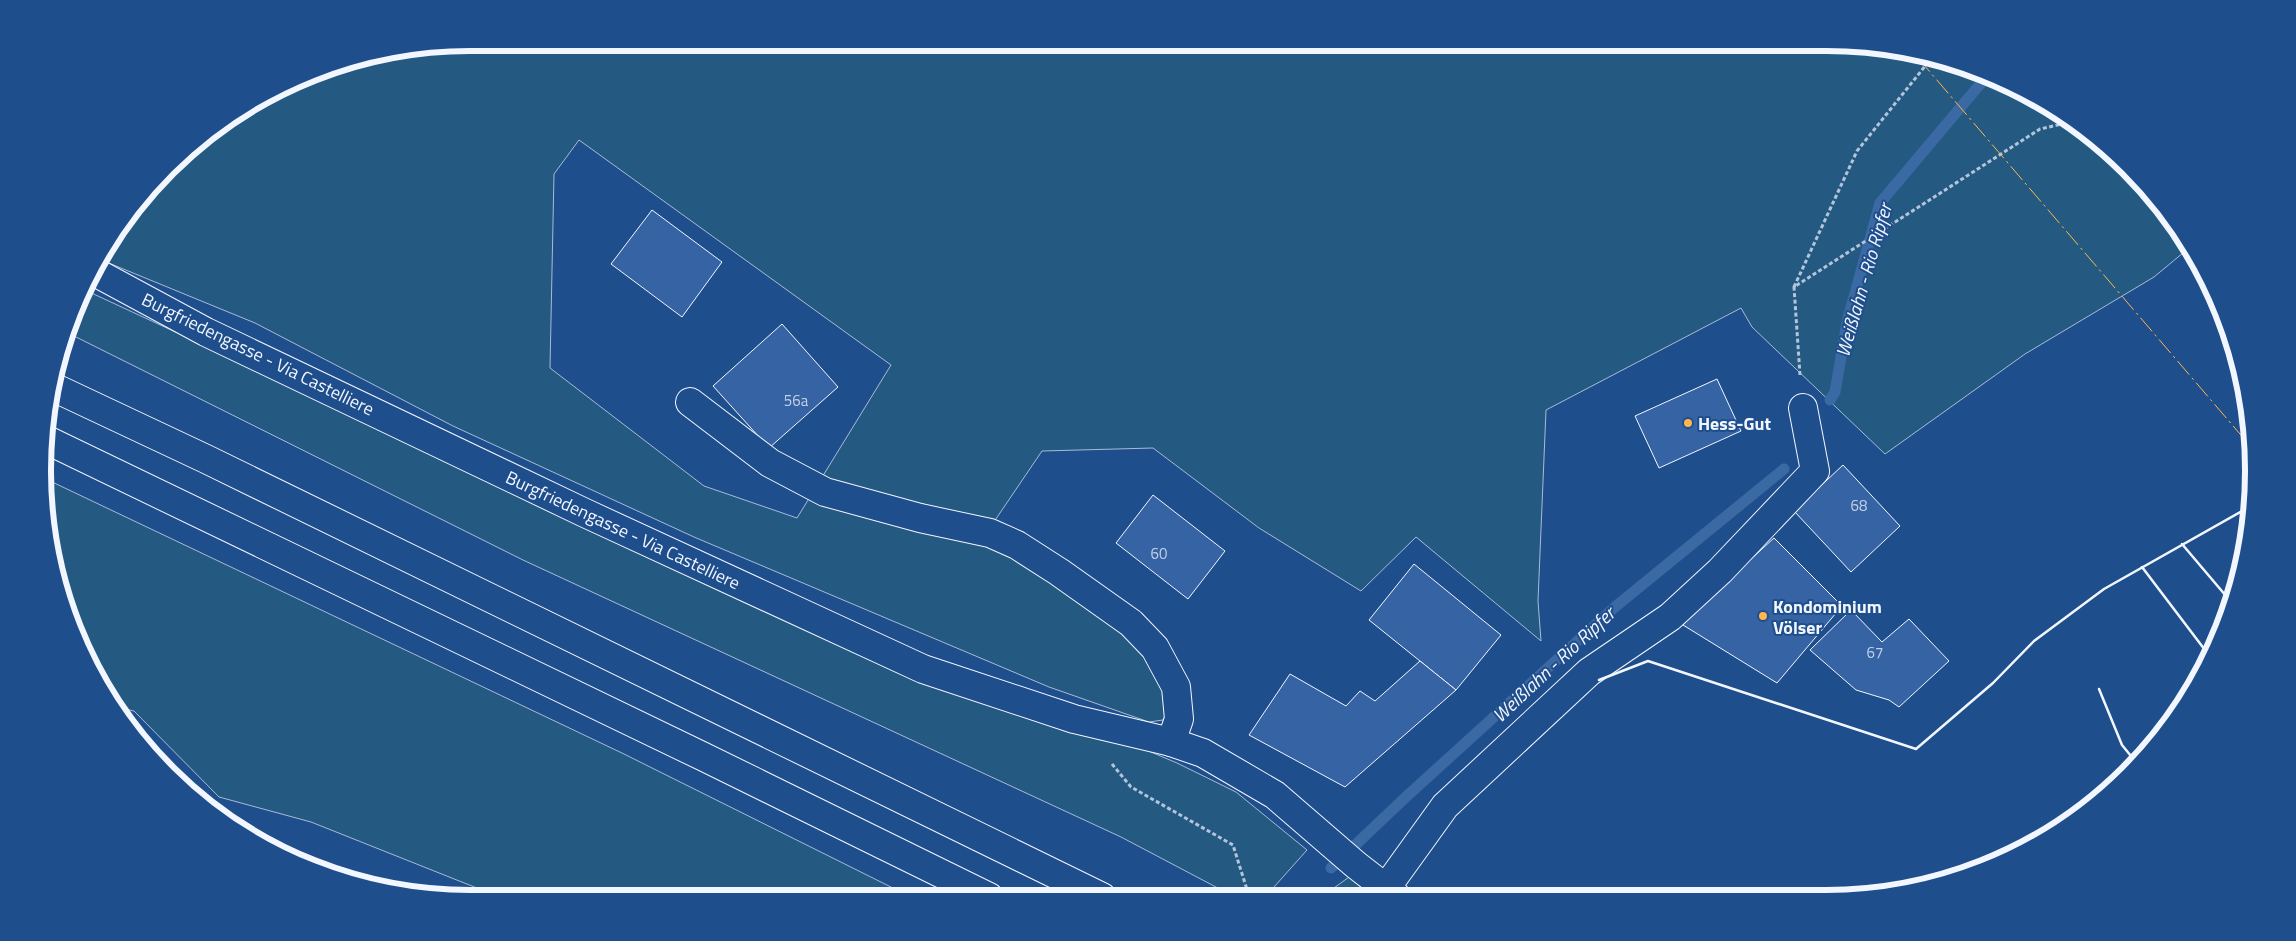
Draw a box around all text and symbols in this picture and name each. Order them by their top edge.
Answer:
water label: Weißlahn - Rio Ripfer [1827,198,1899,360]
street label: Burgfriedengasse - Via Castelliere [137,286,379,422]
house number: 56a [784,389,809,412]
place label: Hess-Gut [1698,410,1772,437]
marker: Hess-Gut [1682,417,1694,429]
street label: Burgfriedengasse - Via Castelliere [501,464,745,596]
house number: 68 [1851,494,1867,517]
house number: 60 [1151,542,1167,565]
place label: Kondominium Völser [1773,593,1882,641]
water label: Weißlahn - Rio Ripfer [1485,598,1622,729]
marker: Kondominium Völser [1757,610,1769,622]
house number: 67 [1867,641,1883,664]

